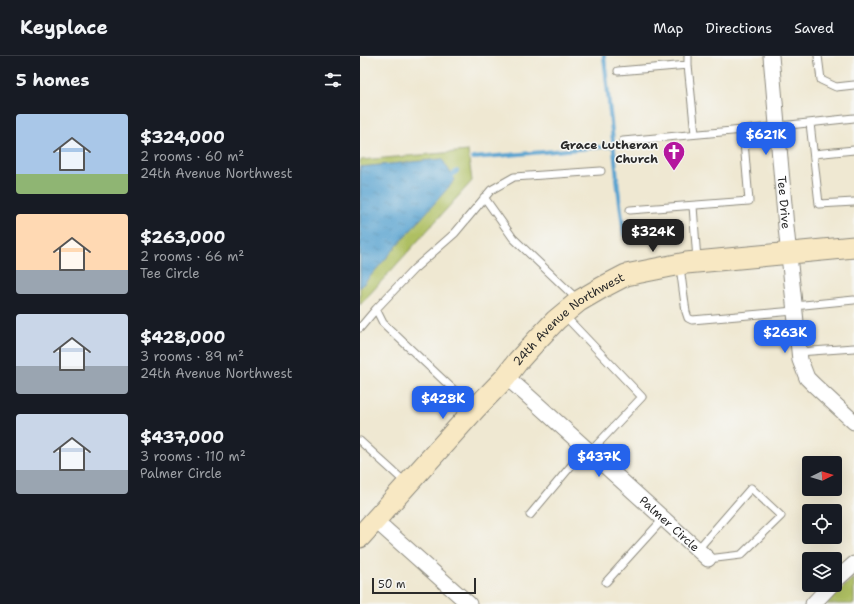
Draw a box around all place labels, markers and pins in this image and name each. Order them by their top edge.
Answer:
pin: $621K [738,122,794,156]
place label: Grace Lutheran Church [560,137,658,167]
church icon: Grace Lutheran Church [661,139,687,172]
pin: $324K [625,219,681,253]
pin: $263K [757,320,813,354]
pin: $428K [415,386,471,420]
pin: $437K [571,444,627,478]

